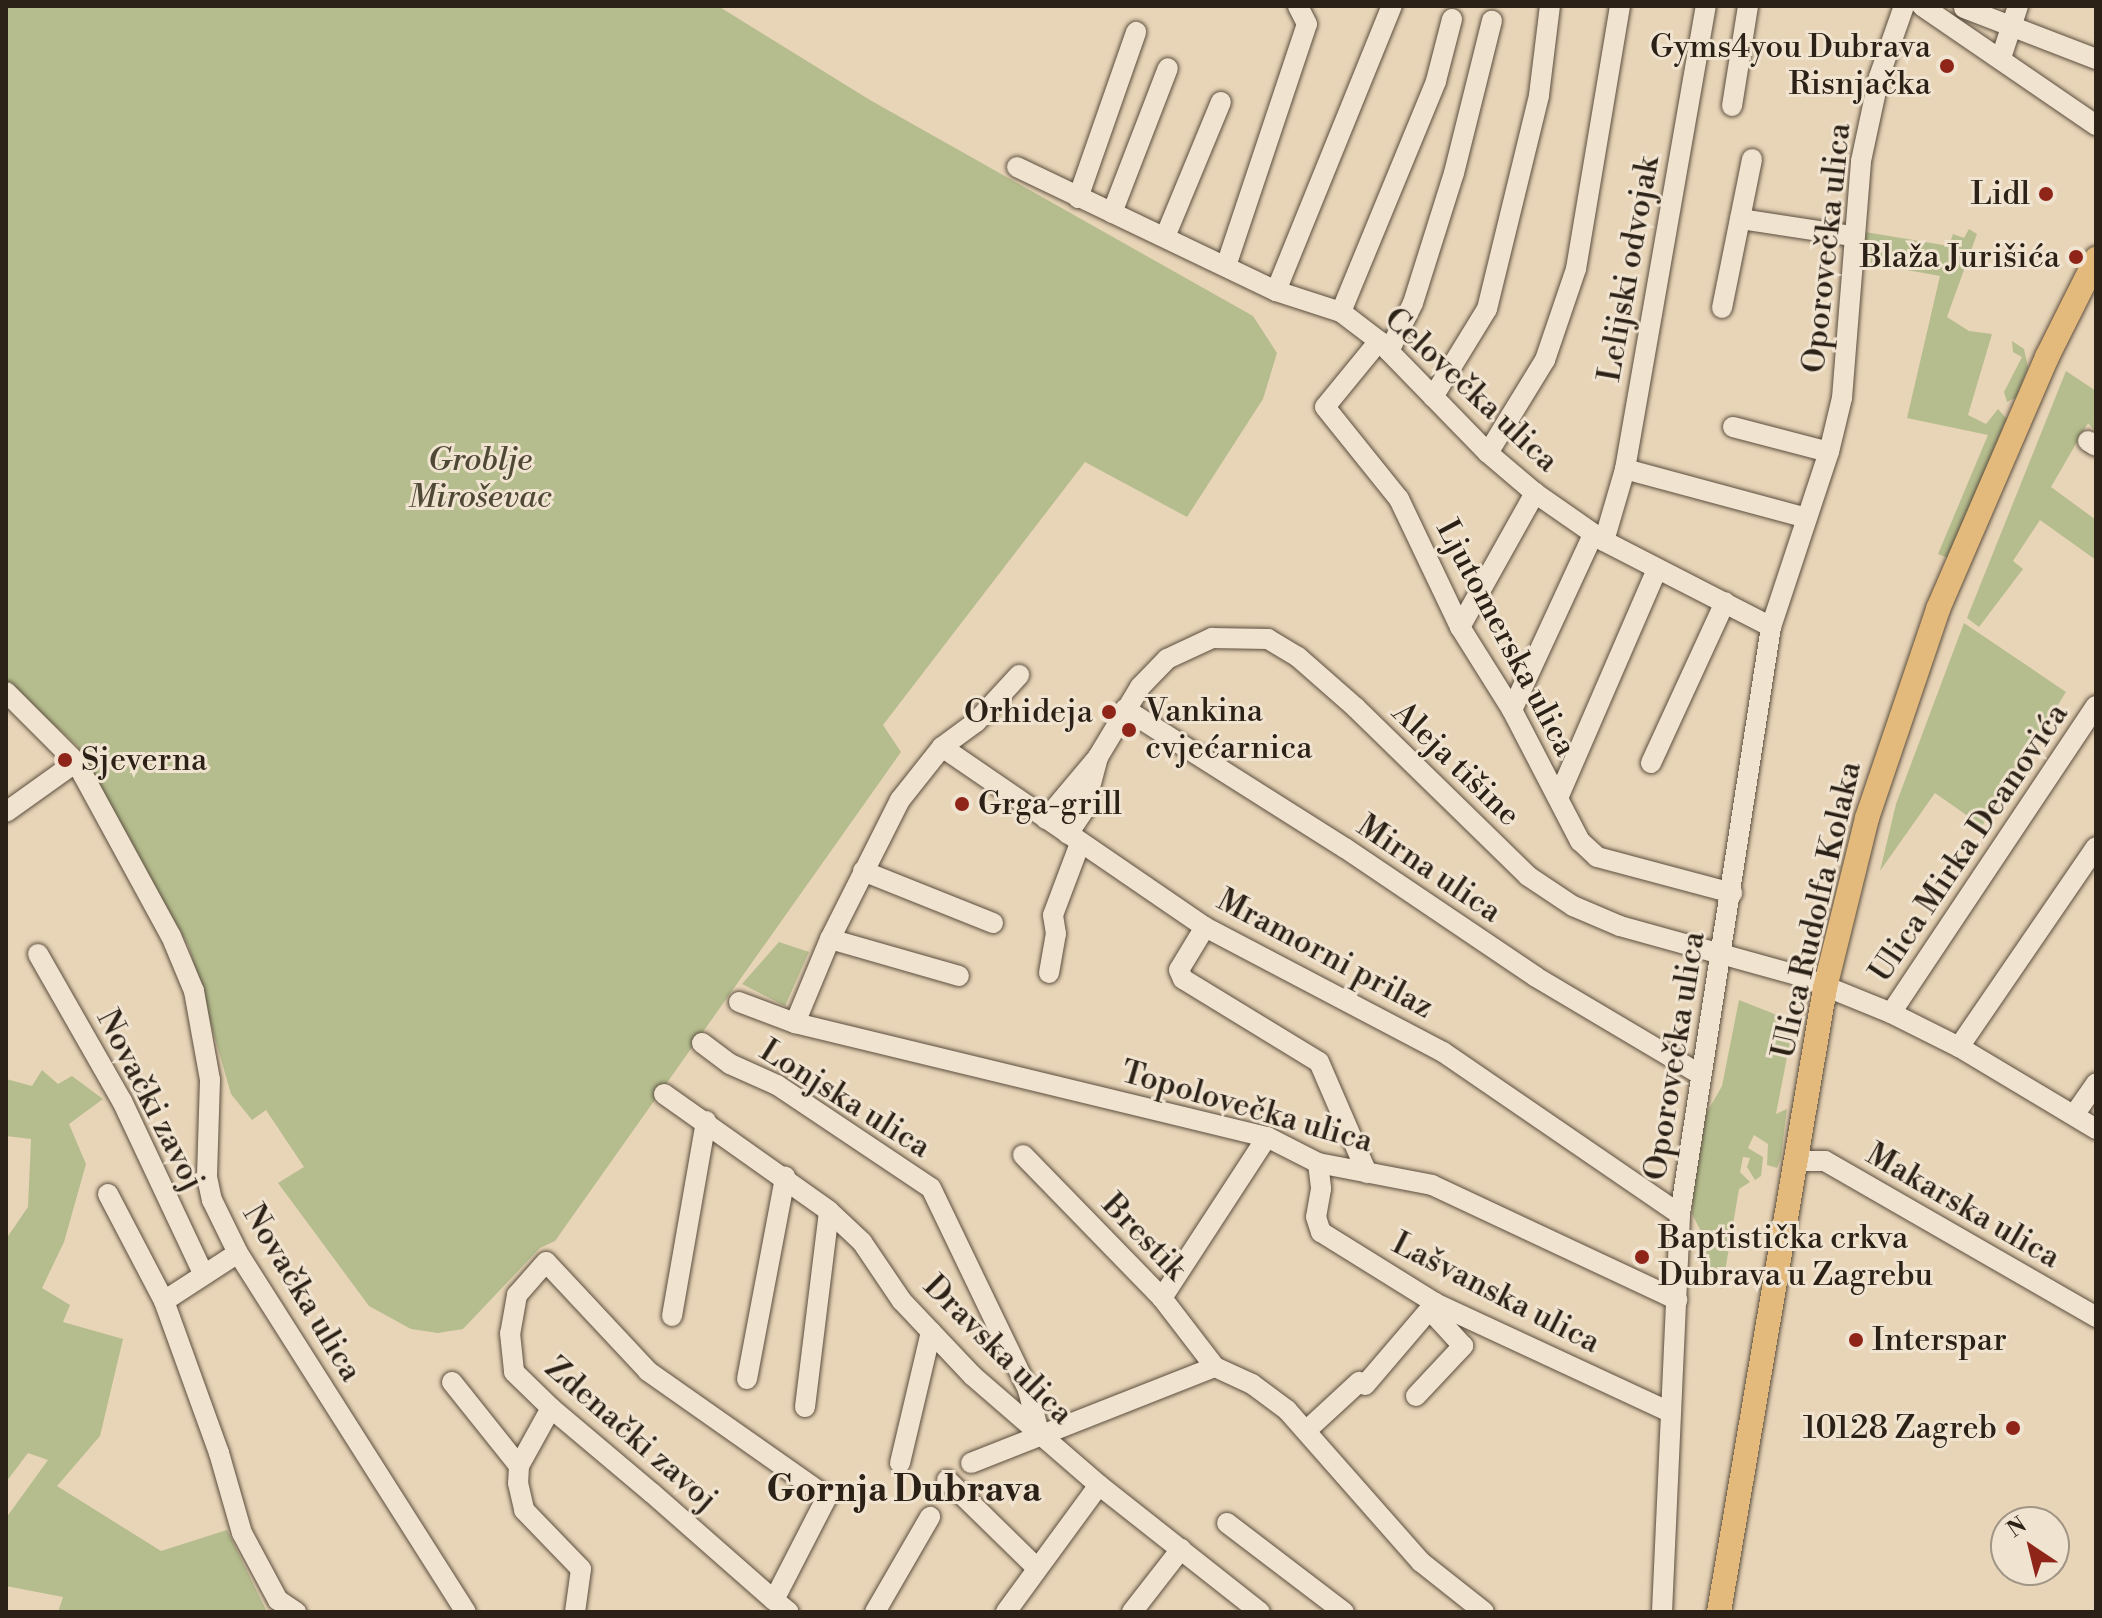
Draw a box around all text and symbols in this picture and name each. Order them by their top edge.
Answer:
place label: Gyms4you Dubrava Risnjačka [1650,29,1931,104]
marker: Gyms4you Dubrava Risnjačka [1938,57,1956,75]
street label: Oporovečka ulica [1795,121,1859,375]
street label: Lelijski odvojak [1590,153,1668,385]
place label: Lidl [1971,175,2030,213]
marker: Lidl [2037,185,2055,203]
place label: Blaža Jurišića [1860,238,2060,276]
marker: Blaža Jurišića [2067,248,2085,266]
street label: Celovečka ulica [1376,300,1566,480]
park label: Groblje Miroševac [408,442,552,517]
street label: Ljutomerska ulica [1428,513,1584,763]
place label: Orhideja [964,693,1093,731]
place label: Vankina cvjećarnica [1145,693,1312,768]
street label: Aleja tišine [1384,694,1528,834]
street label: Ulica Mirka Deanovića [1861,696,2077,990]
marker: Orhideja [1100,703,1118,721]
marker: Vankina cvjećarnica [1120,721,1138,739]
place label: Sjeverna [81,741,207,779]
marker: Sjeverna [56,751,74,769]
street label: Ulica Rudolfa Kolaka [1764,758,1870,1062]
place label: Grga-grill [978,785,1122,823]
marker: Grga-grill [953,795,971,813]
street label: Mirna ulica [1350,807,1508,931]
street label: Mramorni prilaz [1210,881,1440,1027]
street label: Oporovečka ulica [1636,929,1714,1183]
street label: Novački zavoj [88,1003,212,1197]
street label: Lonjska ulica [753,1031,937,1167]
street label: Topolovečka ulica [1117,1053,1377,1161]
street label: Makarska ulica [1859,1135,2067,1277]
street label: Brestik [1094,1186,1194,1288]
street label: Novačka ulica [234,1197,370,1389]
place label: Baptistička crkva Dubrava u Zagrebu [1658,1220,1933,1295]
street label: Lašvanska ulica [1386,1224,1606,1362]
marker: Baptistička crkva Dubrava u Zagrebu [1633,1248,1651,1266]
street label: Dravska ulica [915,1267,1081,1433]
place label: Interspar [1872,1321,2007,1359]
marker: Interspar [1847,1331,1865,1349]
street label: Zdenački zavoj [537,1349,725,1519]
place label: 10128 Zagreb [1803,1409,1997,1447]
marker: 10128 Zagreb [2004,1419,2022,1437]
district label: Gornja Dubrava [767,1469,1041,1513]
north arrow [1990,1506,2070,1586]
text: N [2002,1512,2032,1544]

